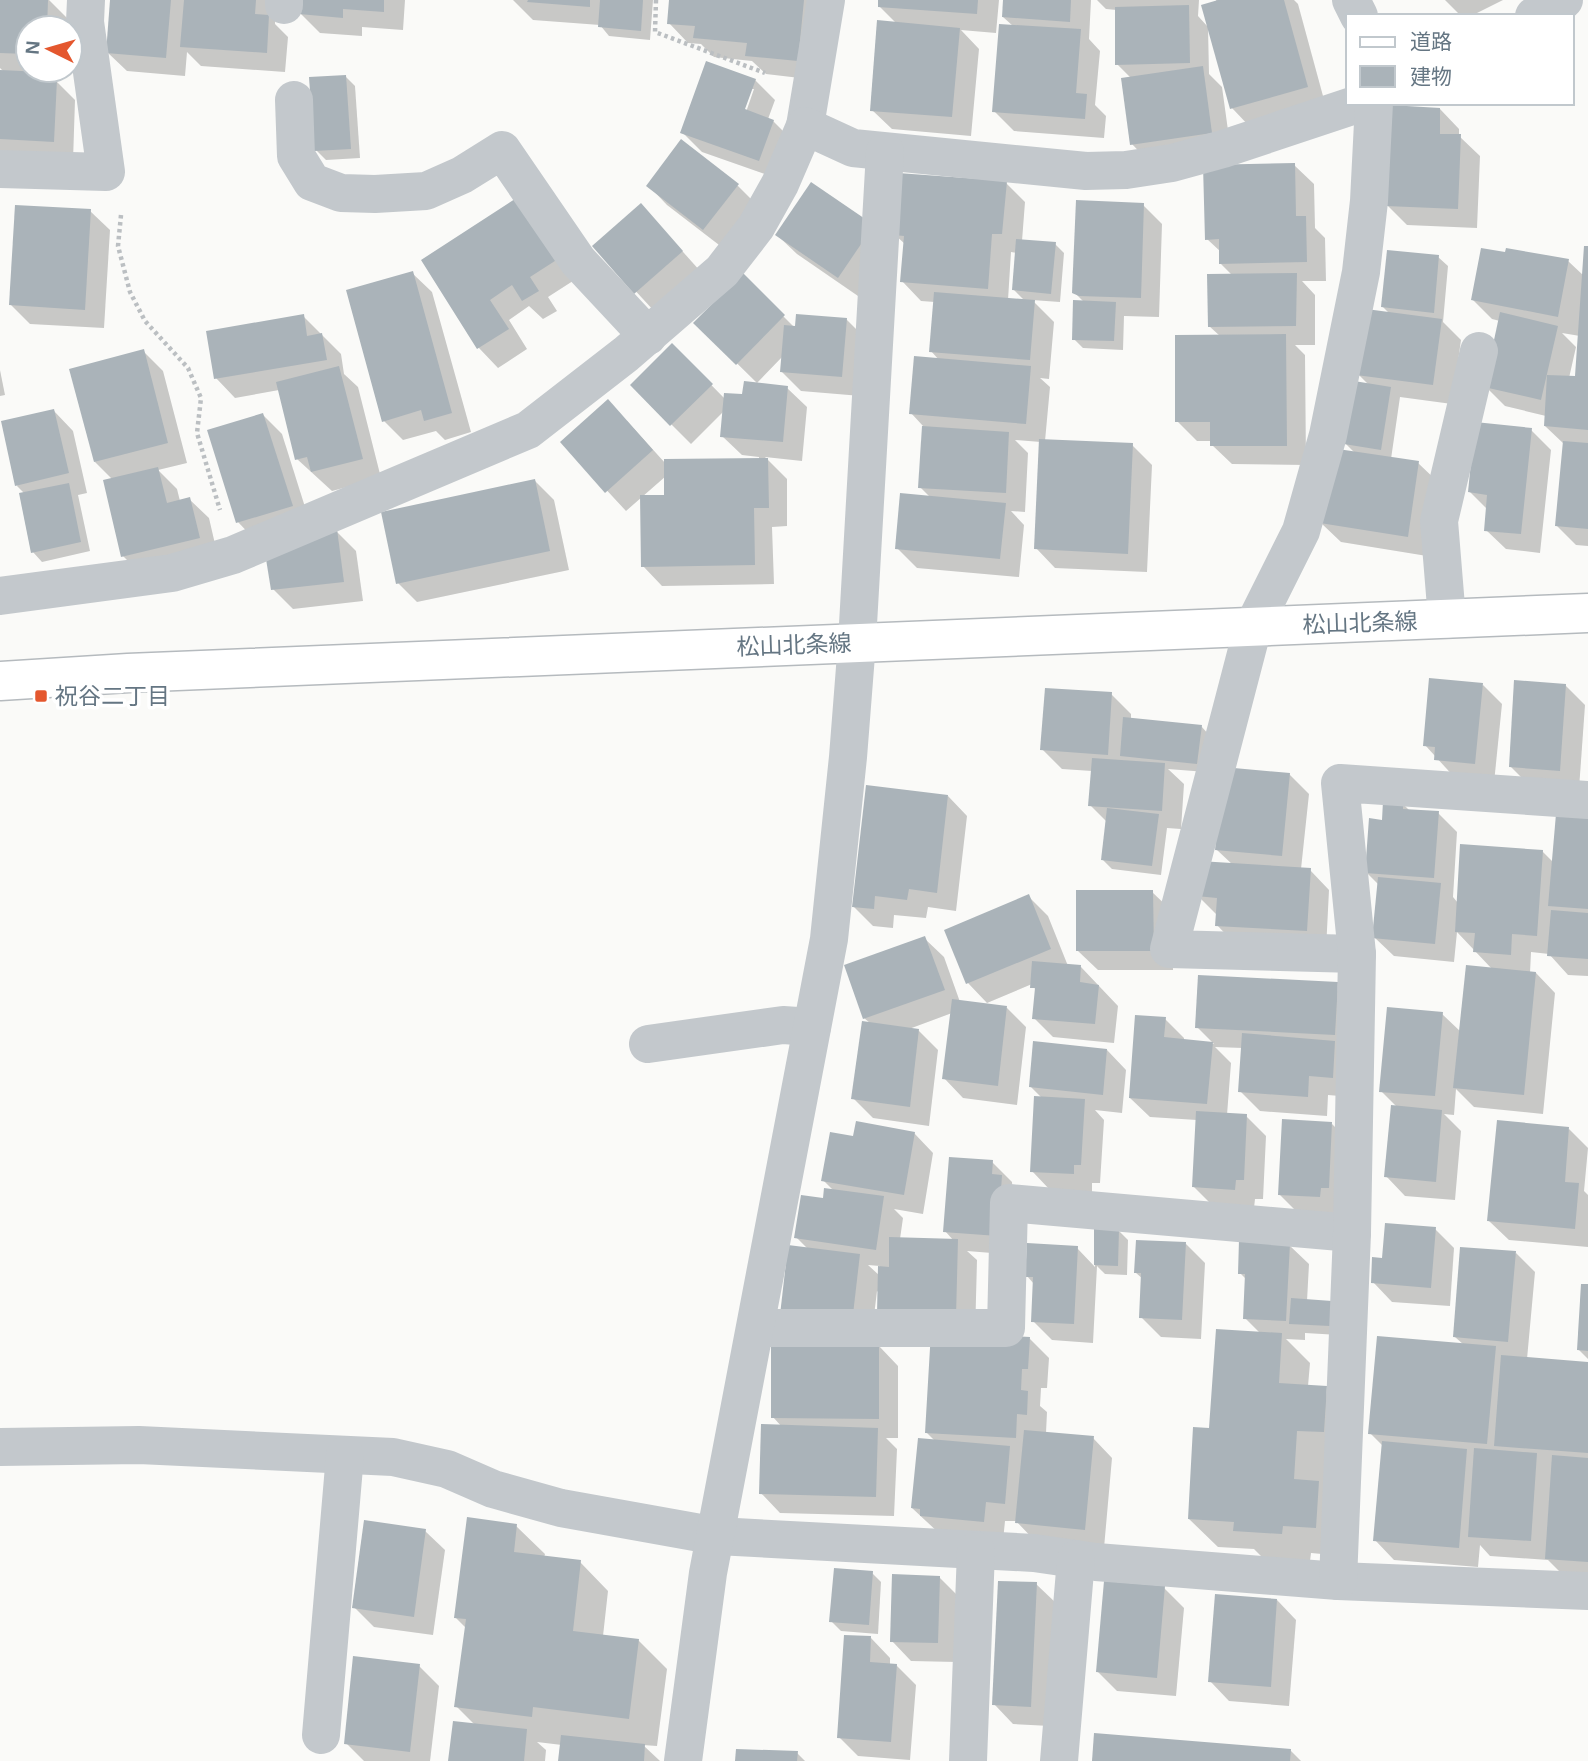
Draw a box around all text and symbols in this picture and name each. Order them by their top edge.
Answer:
north arrow [14,14,84,84]
legend [1346,14,1574,105]
text: 道路 [1410,30,1452,53]
text: N [22,40,44,55]
text: 建物 [1410,65,1452,88]
street label: 松山北条線 [1302,608,1418,638]
street label: 松山北条線 [736,630,852,660]
place label: 祝谷二丁目 [55,683,170,709]
marker: 祝谷二丁目 [33,688,49,704]

